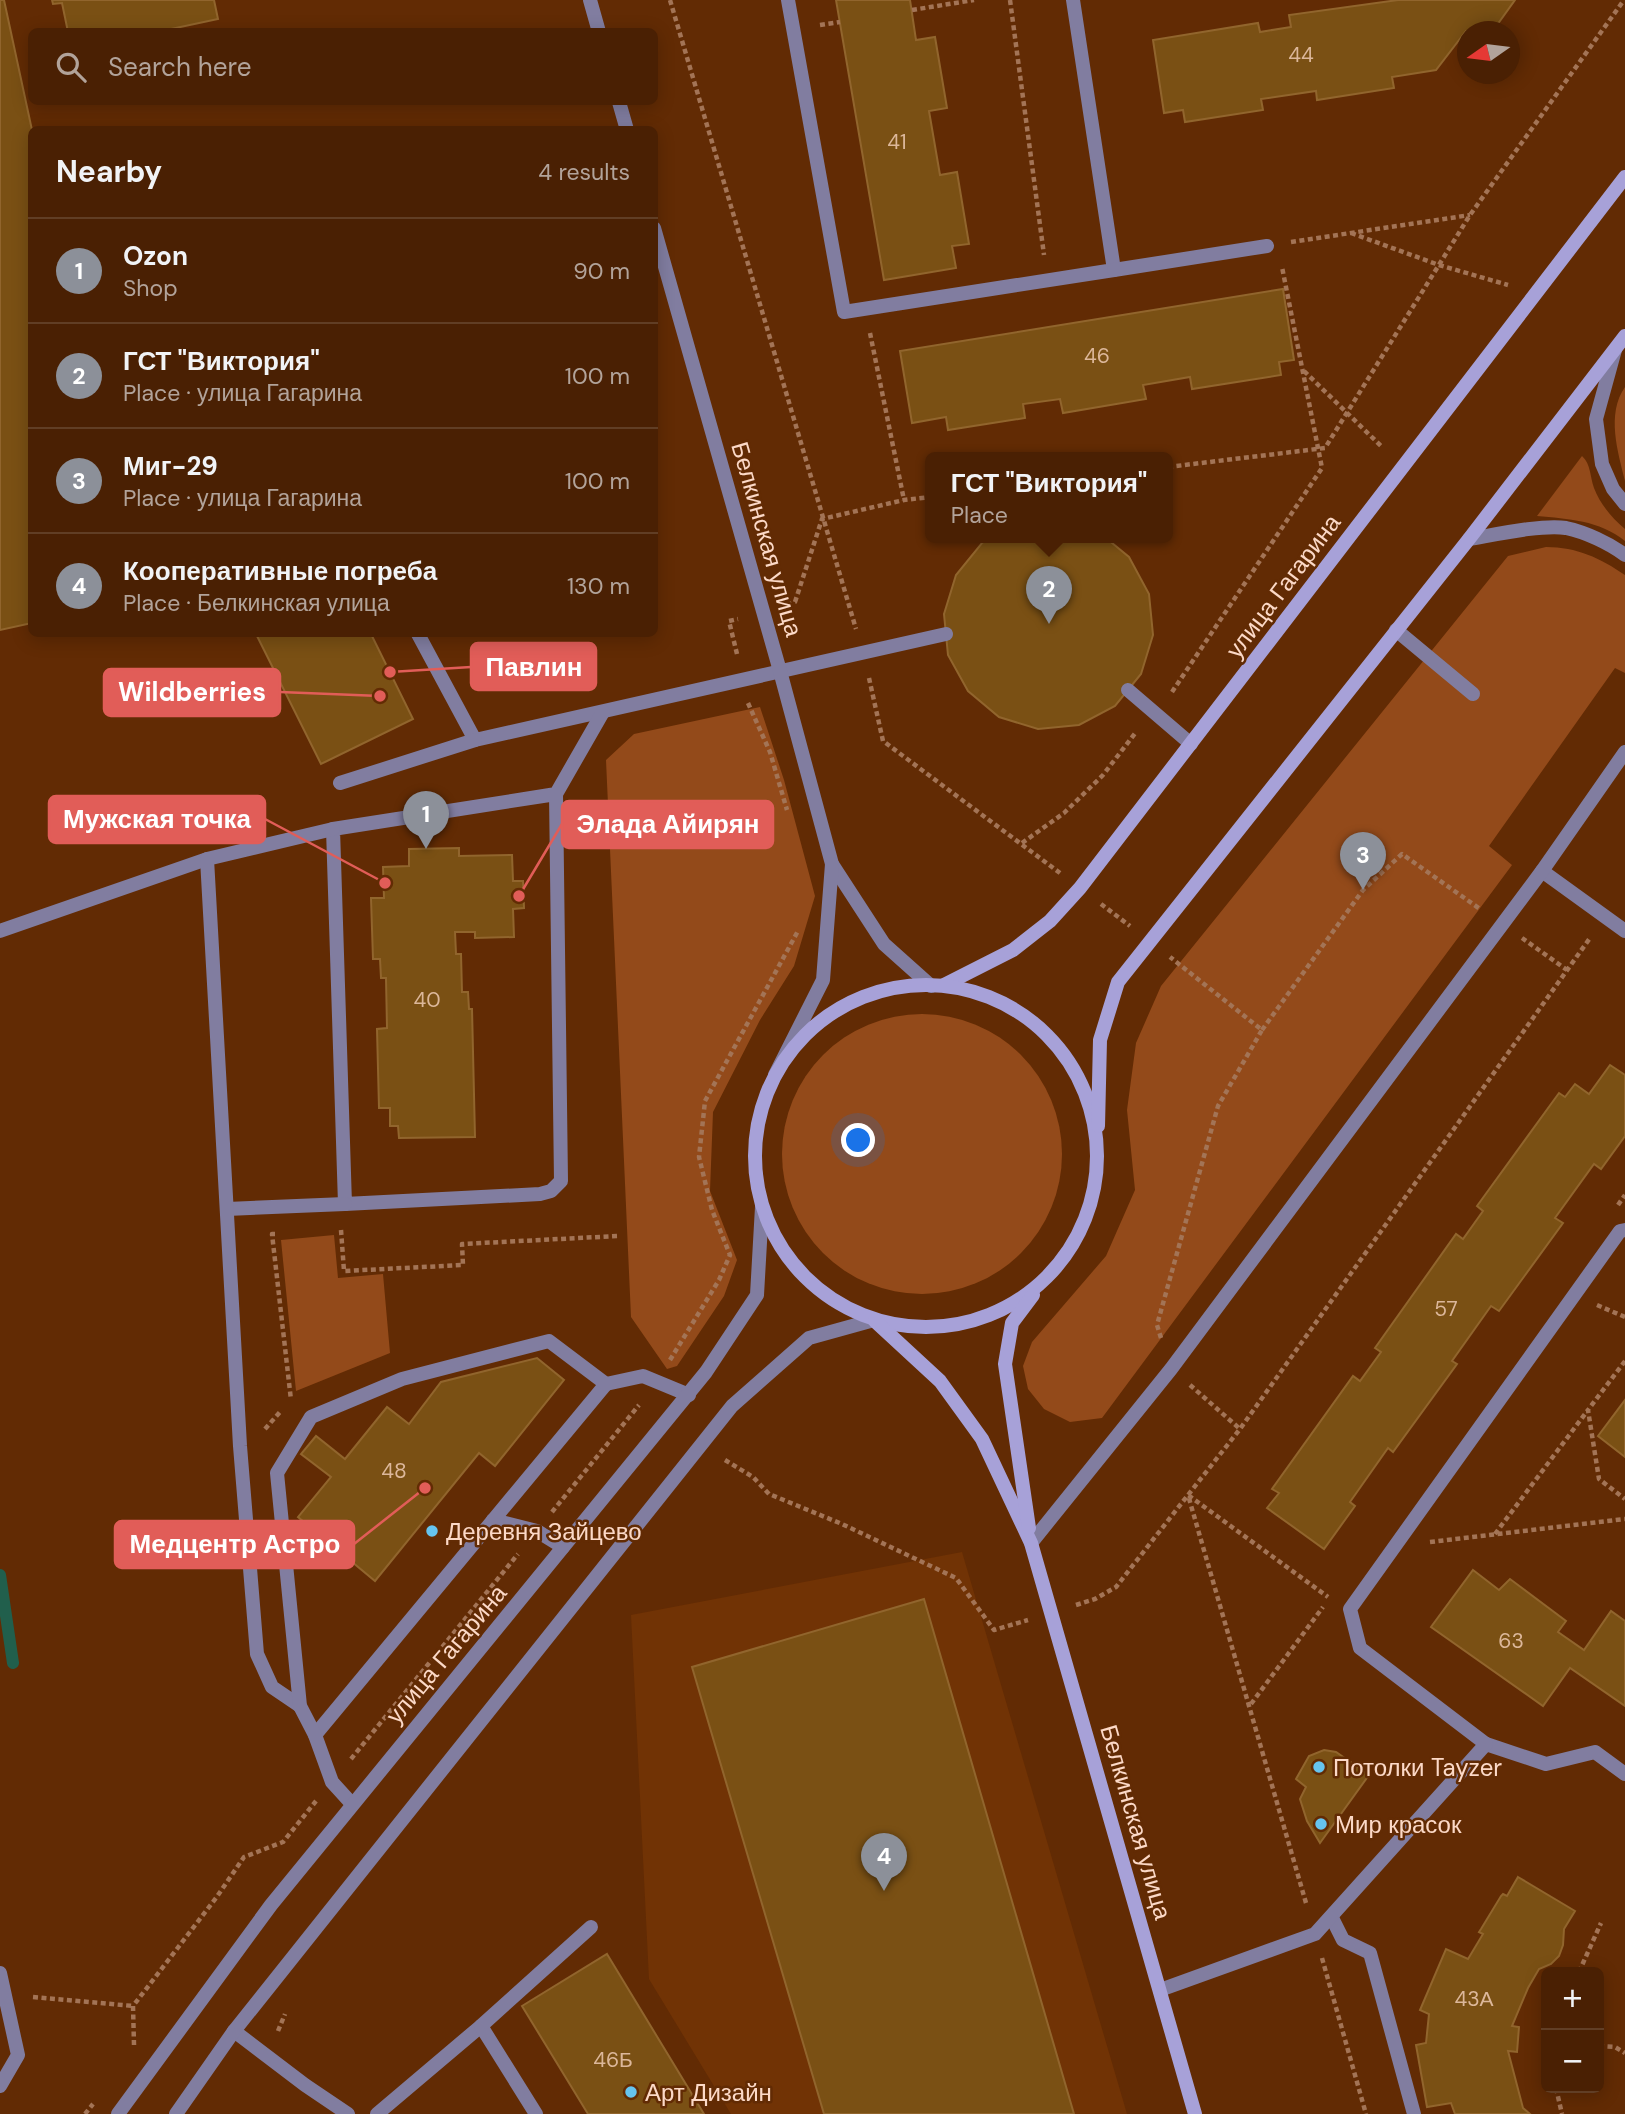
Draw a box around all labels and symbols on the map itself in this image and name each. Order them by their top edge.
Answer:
north arrow [1457,21,1520,84]
house number: 44 [1288,41,1314,69]
house number: 41 [887,128,907,156]
house number: 46 [1084,342,1110,370]
street label: Белкинская улица [724,438,810,641]
street label: улица Гагарина [1219,507,1348,664]
pin: 2 [1026,566,1072,624]
callout: Павлин [471,643,596,690]
text: Павлин [486,650,583,684]
callout: Wildberries [104,669,280,716]
text: Wildberries [118,675,266,709]
pin: 1 [403,791,449,849]
callout: Мужская точка [49,796,265,843]
callout: Элада Айирян [562,801,773,848]
text: Мужская точка [63,802,252,836]
text: Элада Айирян [576,807,760,841]
pin: 3 [1340,832,1386,890]
house number: 40 [413,986,441,1014]
your location [841,1123,875,1157]
house number: 57 [1434,1295,1458,1323]
house number: 48 [381,1457,407,1485]
place label: Деревня Зайцево [446,1516,642,1547]
callout: Медцентр Астро [115,1521,354,1568]
marker: Деревня Зайцево [424,1523,440,1539]
text: Медцентр Астро [130,1527,340,1561]
street label: улица Гагарина [379,1578,514,1730]
house number: 63 [1498,1627,1524,1655]
street label: Белкинская улица [1093,1721,1179,1924]
place label: Потолки Tayzer [1333,1752,1502,1783]
marker: Потолки Tayzer [1311,1759,1327,1775]
place label: Мир красок [1335,1809,1462,1840]
marker: Мир красок [1313,1816,1329,1832]
pin: 4 [861,1833,907,1891]
house number: 43А [1454,1985,1494,2013]
house number: 46Б [593,2046,633,2074]
place label: Арт Дизайн [645,2077,772,2108]
marker: Арт Дизайн [623,2084,639,2100]

